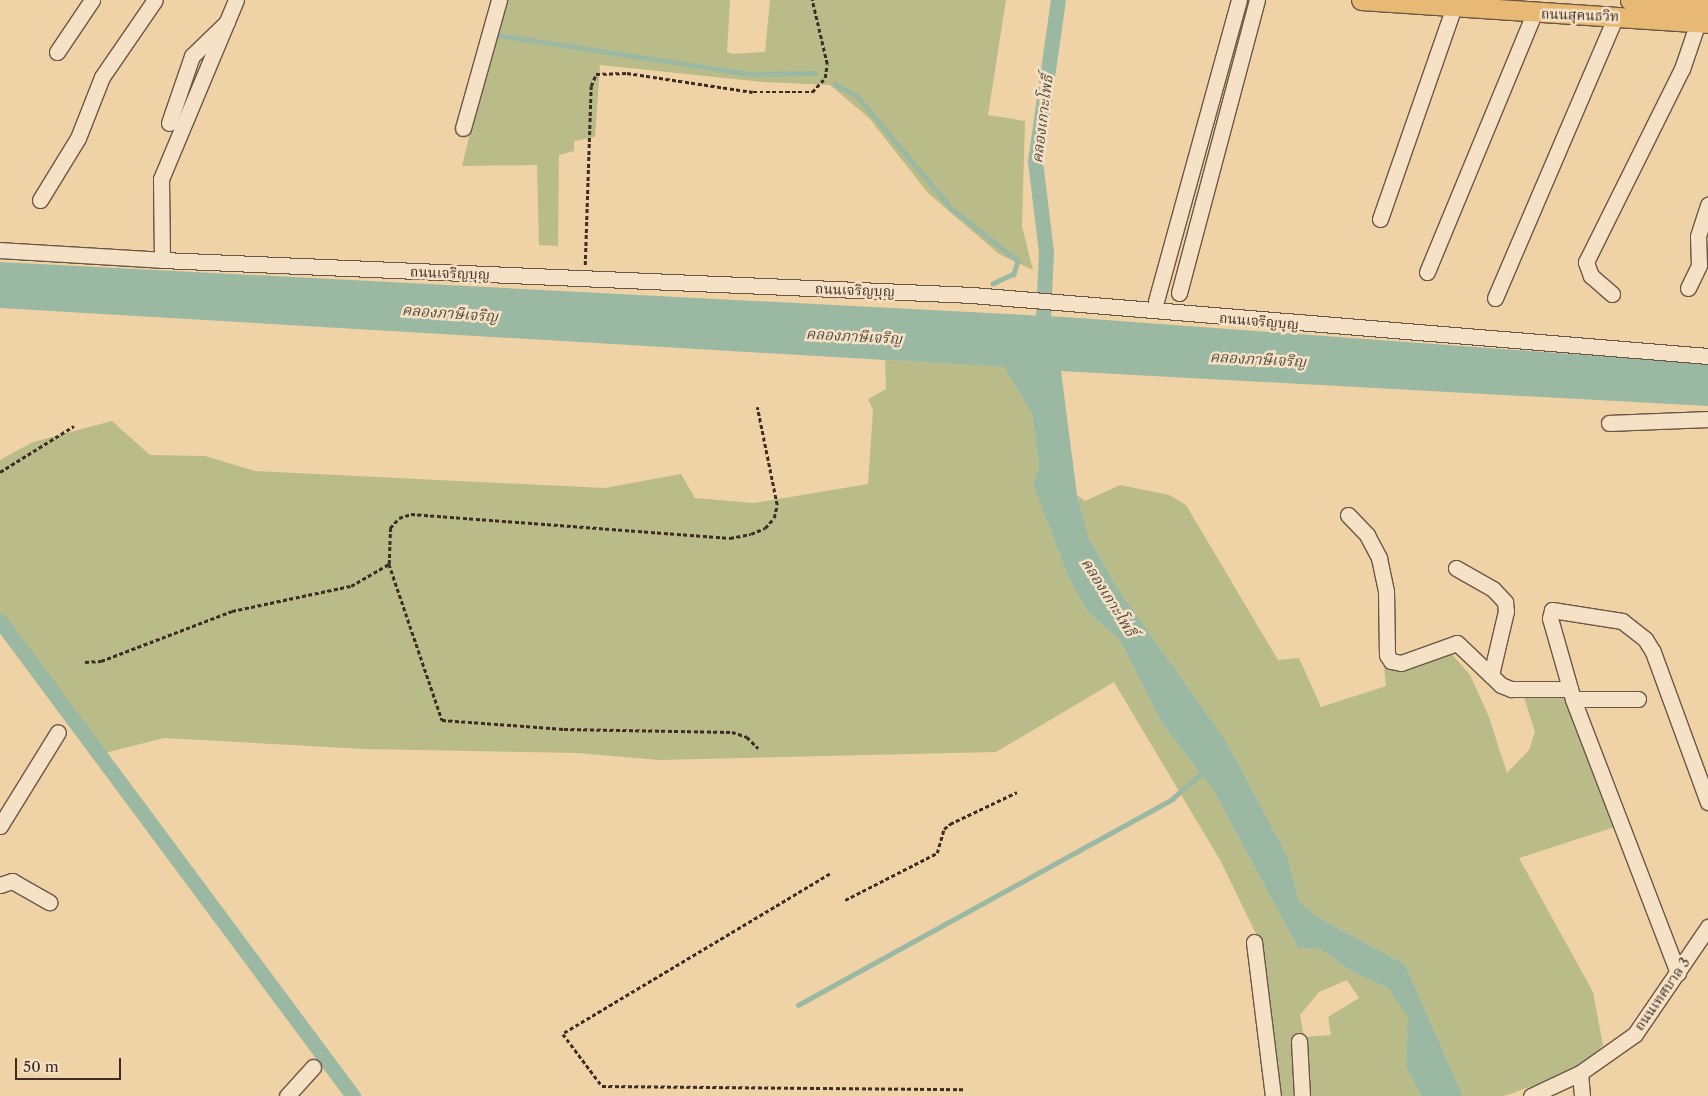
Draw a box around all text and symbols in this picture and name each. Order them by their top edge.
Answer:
street label: ถนนสุคนธวิท [1541,5,1619,25]
water label: คลองเกาะโพธิ์ [1028,74,1056,164]
street label: ถนนเจริญบุญ [410,263,490,283]
street label: ถนนเจริญบุญ [815,280,895,300]
water label: คลองภาษีเจริญ [401,301,499,325]
street label: ถนนเจริญบุญ [1218,309,1300,333]
water label: คลองภาษีเจริญ [805,324,903,348]
water label: คลองภาษีเจริญ [1209,347,1307,371]
water label: คลองเกาะโพธิ์ [1078,555,1140,639]
street label: ถนนเทศบาล 3 [1631,954,1693,1034]
scale bar [18,1048,124,1080]
text: 50 m [23,1057,59,1076]

